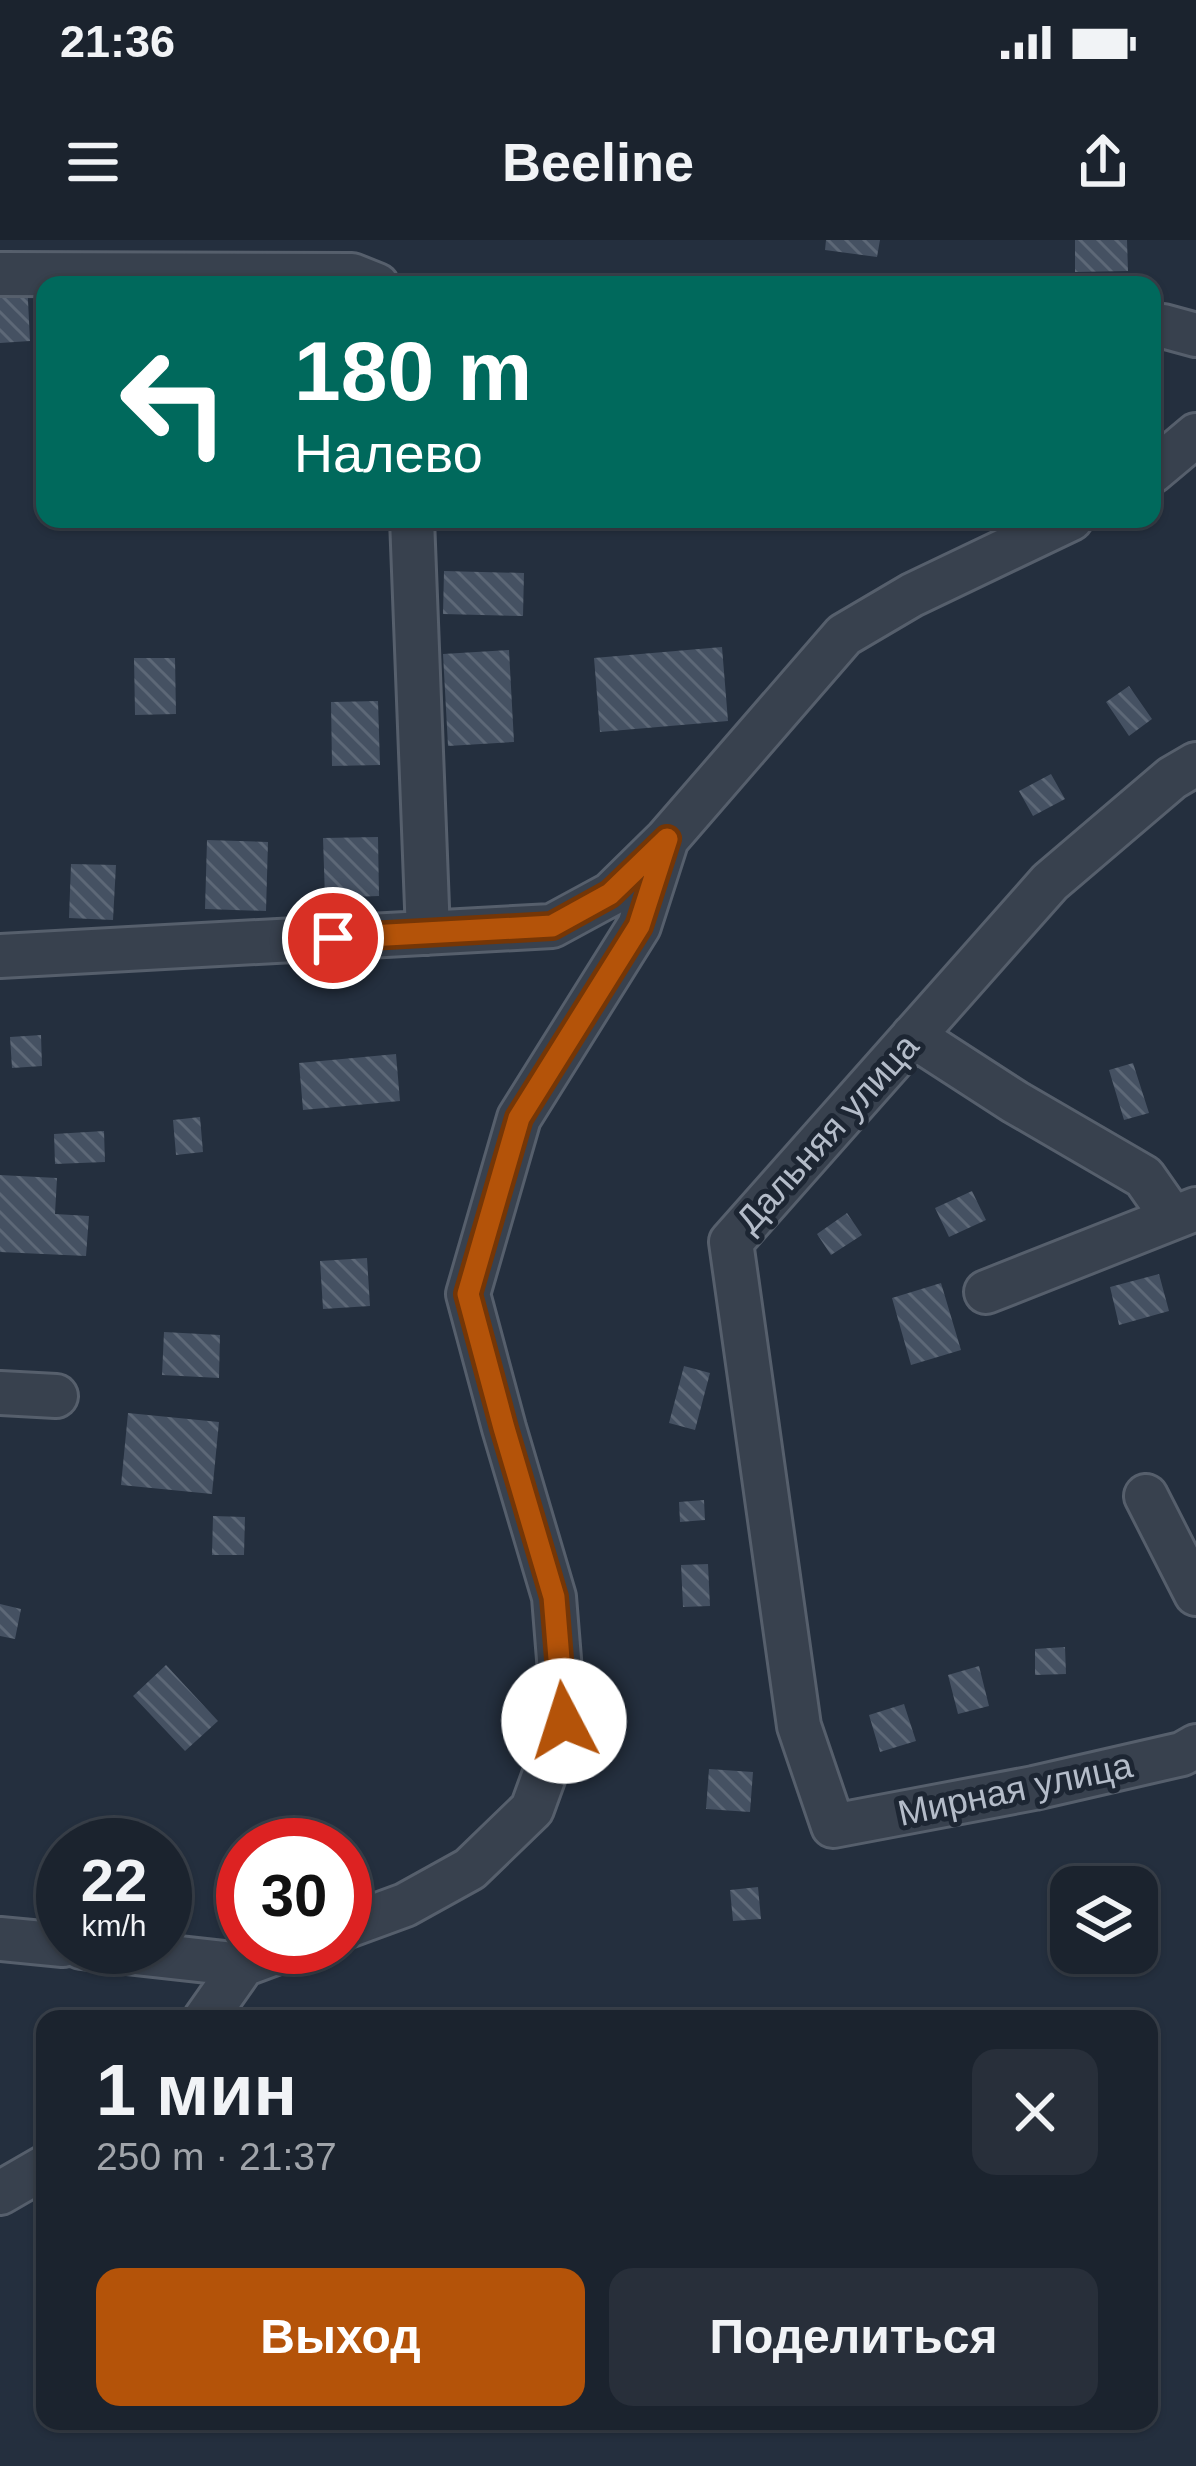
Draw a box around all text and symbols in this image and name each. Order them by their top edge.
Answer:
text: 21:36 [60,16,175,67]
icon: menu [60,129,126,195]
icon: share [1070,129,1136,195]
text: Beeline [502,132,694,192]
icon: left [96,324,252,480]
text: 180 m [294,324,532,418]
text: Налево [294,423,483,483]
pin [282,887,384,989]
icon: arrive [300,905,366,971]
street label: Дальняя улица [727,1025,927,1240]
position arrow [501,1658,627,1784]
street label: Мирная улица [894,1744,1137,1834]
speed limit sign: 30 [216,1818,372,1974]
text: 22 [81,1847,147,1914]
map controls [1050,1866,1158,1974]
button: layers [1050,1866,1158,1974]
text: km/h [81,1909,147,1942]
button: close [972,2049,1098,2175]
text: 1 мин [96,2050,297,2130]
text: 250 m · 21:37 [96,2135,337,2178]
button: Выход [96,2268,585,2406]
button: Поделиться [609,2268,1098,2406]

